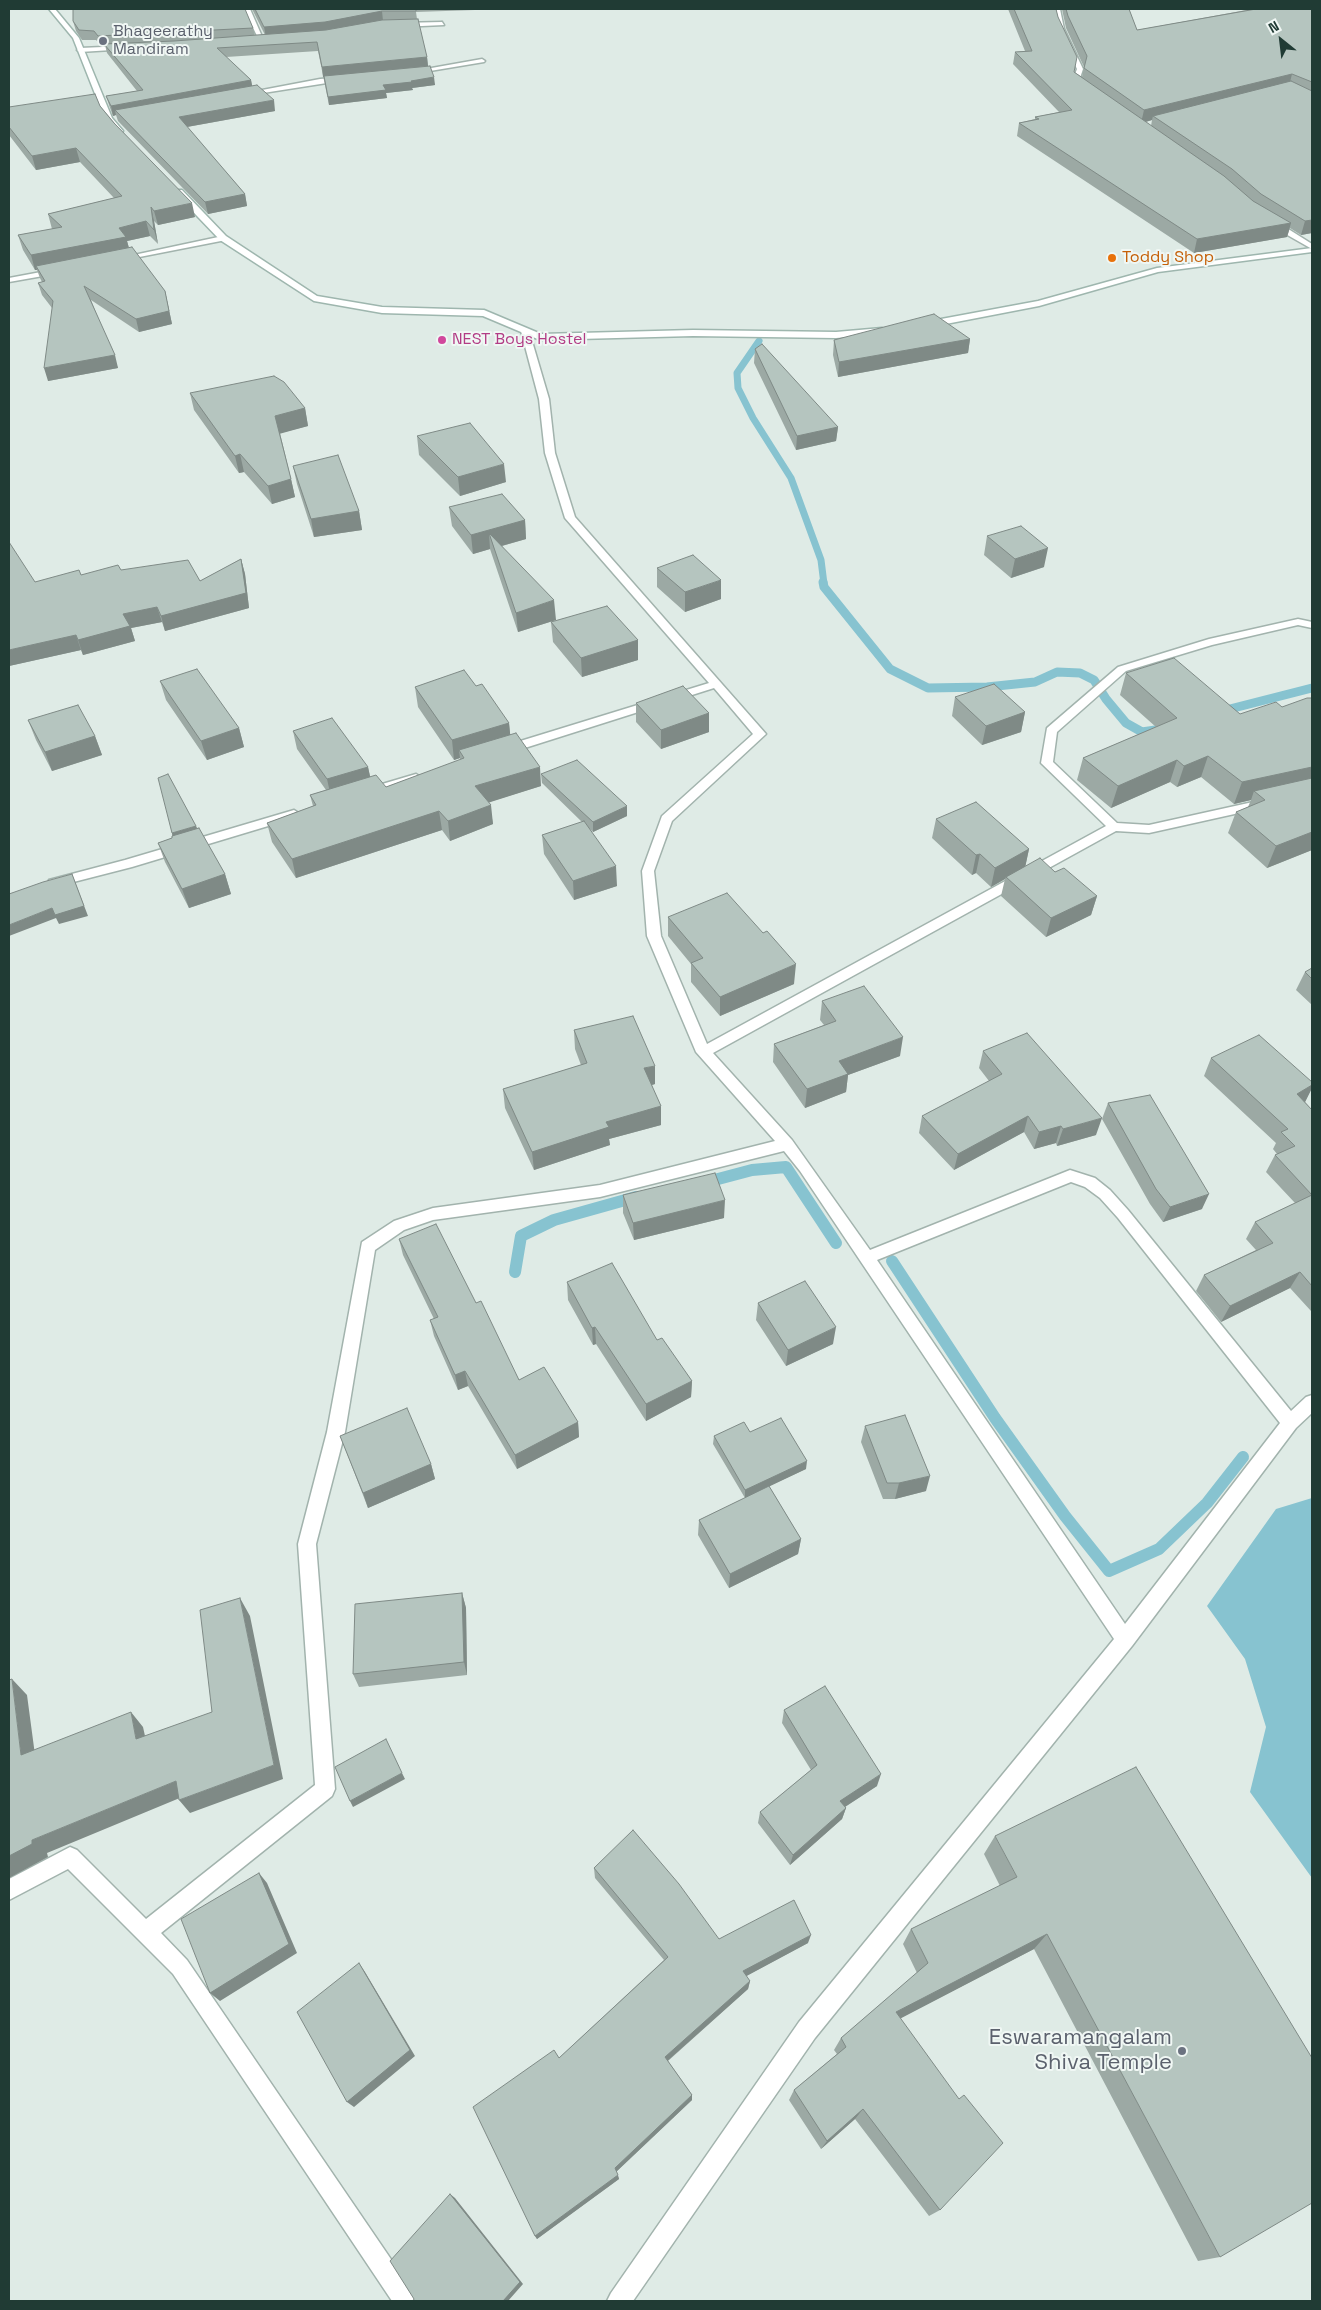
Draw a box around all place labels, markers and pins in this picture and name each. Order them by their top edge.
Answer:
place label: Bhageerathy Mandiram [113,22,213,60]
marker: Bhageerathy Mandiram [97,35,109,47]
place label: Toddy Shop [1122,248,1214,268]
marker: Toddy Shop [1106,252,1118,264]
place label: NEST Boys Hostel [452,330,586,350]
marker: NEST Boys Hostel [436,334,448,346]
place label: Eswaramangalam Shiva Temple [989,2025,1172,2076]
marker: Eswaramangalam Shiva Temple [1176,2045,1188,2057]

